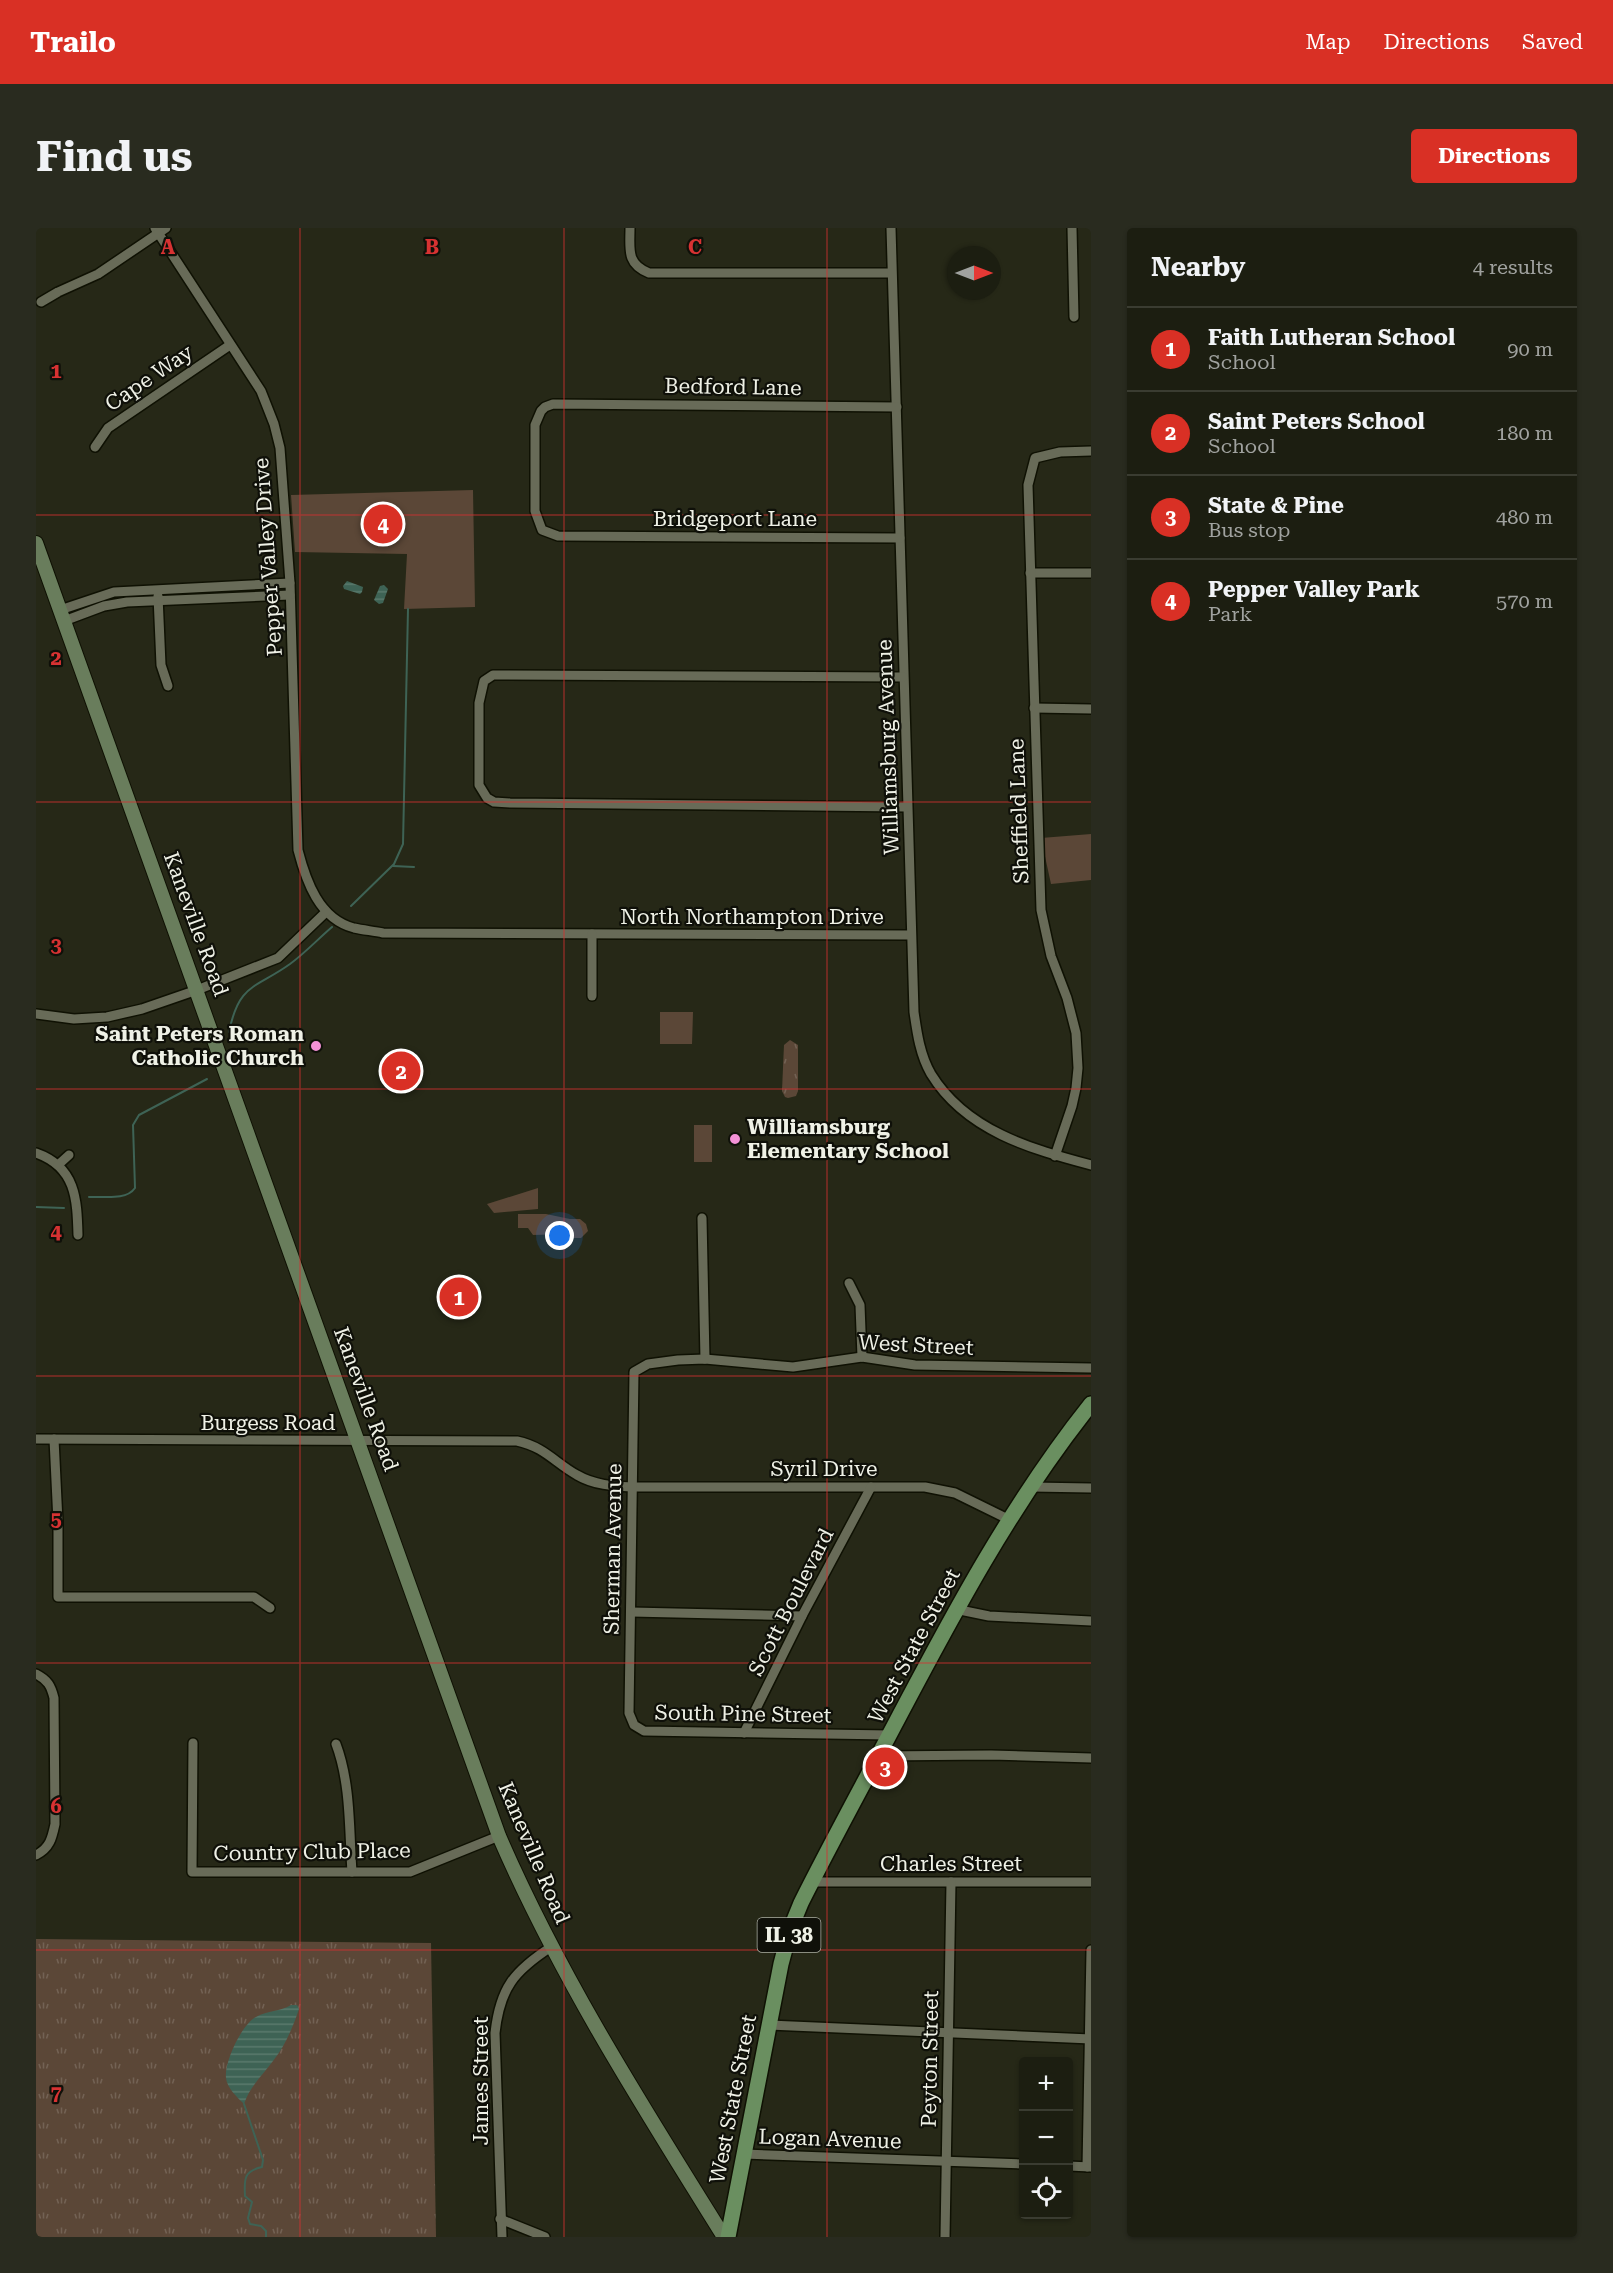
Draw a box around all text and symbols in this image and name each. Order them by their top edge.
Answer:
text: Trailo [30,26,116,59]
text: Map [1306,30,1350,54]
text: Directions [1383,30,1489,54]
text: Saved [1522,30,1583,54]
button: Directions [1411,129,1577,183]
text: Find us [36,132,193,181]
text: A [161,235,176,259]
text: B [425,235,439,259]
text: C [688,235,702,259]
north arrow [947,246,1001,300]
text: Nearby [1151,252,1245,282]
text: 4 results [1473,255,1553,279]
text: Faith Lutheran School [1208,325,1455,350]
text: 1 [1165,337,1176,361]
text: 90 m [1507,337,1553,361]
street label: Cape Way [101,340,198,416]
text: School [1208,350,1276,374]
text: 1 [50,359,62,383]
street label: Bedford Lane [664,374,802,400]
text: Saint Peters School [1208,409,1425,434]
text: 2 [1165,421,1176,445]
text: 180 m [1496,421,1553,445]
text: School [1208,434,1276,458]
street label: Pepper Valley Drive [249,457,287,657]
text: State & Pine [1208,493,1344,518]
pin: 4 [364,502,402,546]
text: 3 [1165,505,1176,529]
text: 480 m [1496,505,1553,529]
street label: Bridgeport Lane [653,507,817,531]
text: Bus stop [1208,518,1290,542]
text: Pepper Valley Park [1208,577,1420,602]
text: 4 [1165,589,1176,613]
text: 570 m [1496,589,1553,613]
text: Park [1208,602,1252,626]
street label: Williamsburg Avenue [872,639,904,855]
text: 2 [50,646,62,670]
street label: Sheffield Lane [1004,738,1034,884]
street label: Kaneville Road [159,849,233,1000]
street label: North Northampton Drive [620,905,884,929]
text: 3 [50,933,62,957]
place label: Saint Peters Roman Catholic Church [95,1022,304,1070]
marker: Saint Peters Roman Catholic Church [309,1039,323,1053]
pin: 2 [382,1048,421,1094]
place label: Williamsburg Elementary School [747,1115,949,1163]
marker: Williamsburg Elementary School [728,1132,742,1146]
text: 4 [50,1220,62,1244]
your location [545,1221,574,1250]
pin: 1 [440,1274,478,1320]
street label: Kaneville Road [329,1324,403,1475]
street label: West Street [858,1330,974,1360]
street label: Burgess Road [201,1411,336,1435]
street label: Syril Drive [770,1457,878,1481]
street label: Sherman Avenue [600,1463,626,1635]
text: 5 [50,1507,62,1531]
street label: Scott Boulevard [743,1524,839,1680]
street label: West State Street [863,1564,965,1727]
street label: South Pine Street [654,1700,832,1728]
pin: 3 [866,1744,904,1790]
street label: Kaneville Road [493,1779,575,1928]
text: 6 [50,1794,62,1818]
street label: Country Club Place [213,1838,411,1866]
street label: Charles Street [880,1852,1022,1876]
road number: IL 38 [758,1918,820,1952]
street label: Peyton Street [917,1990,943,2128]
street label: West State Street [705,2012,761,2186]
street label: James Street [469,2016,493,2145]
map controls [1019,2057,1073,2219]
button: + [1019,2057,1073,2111]
text: 7 [50,2081,62,2105]
button: − [1019,2111,1073,2165]
street label: Logan Avenue [758,2125,902,2153]
button: locate [1019,2165,1073,2219]

